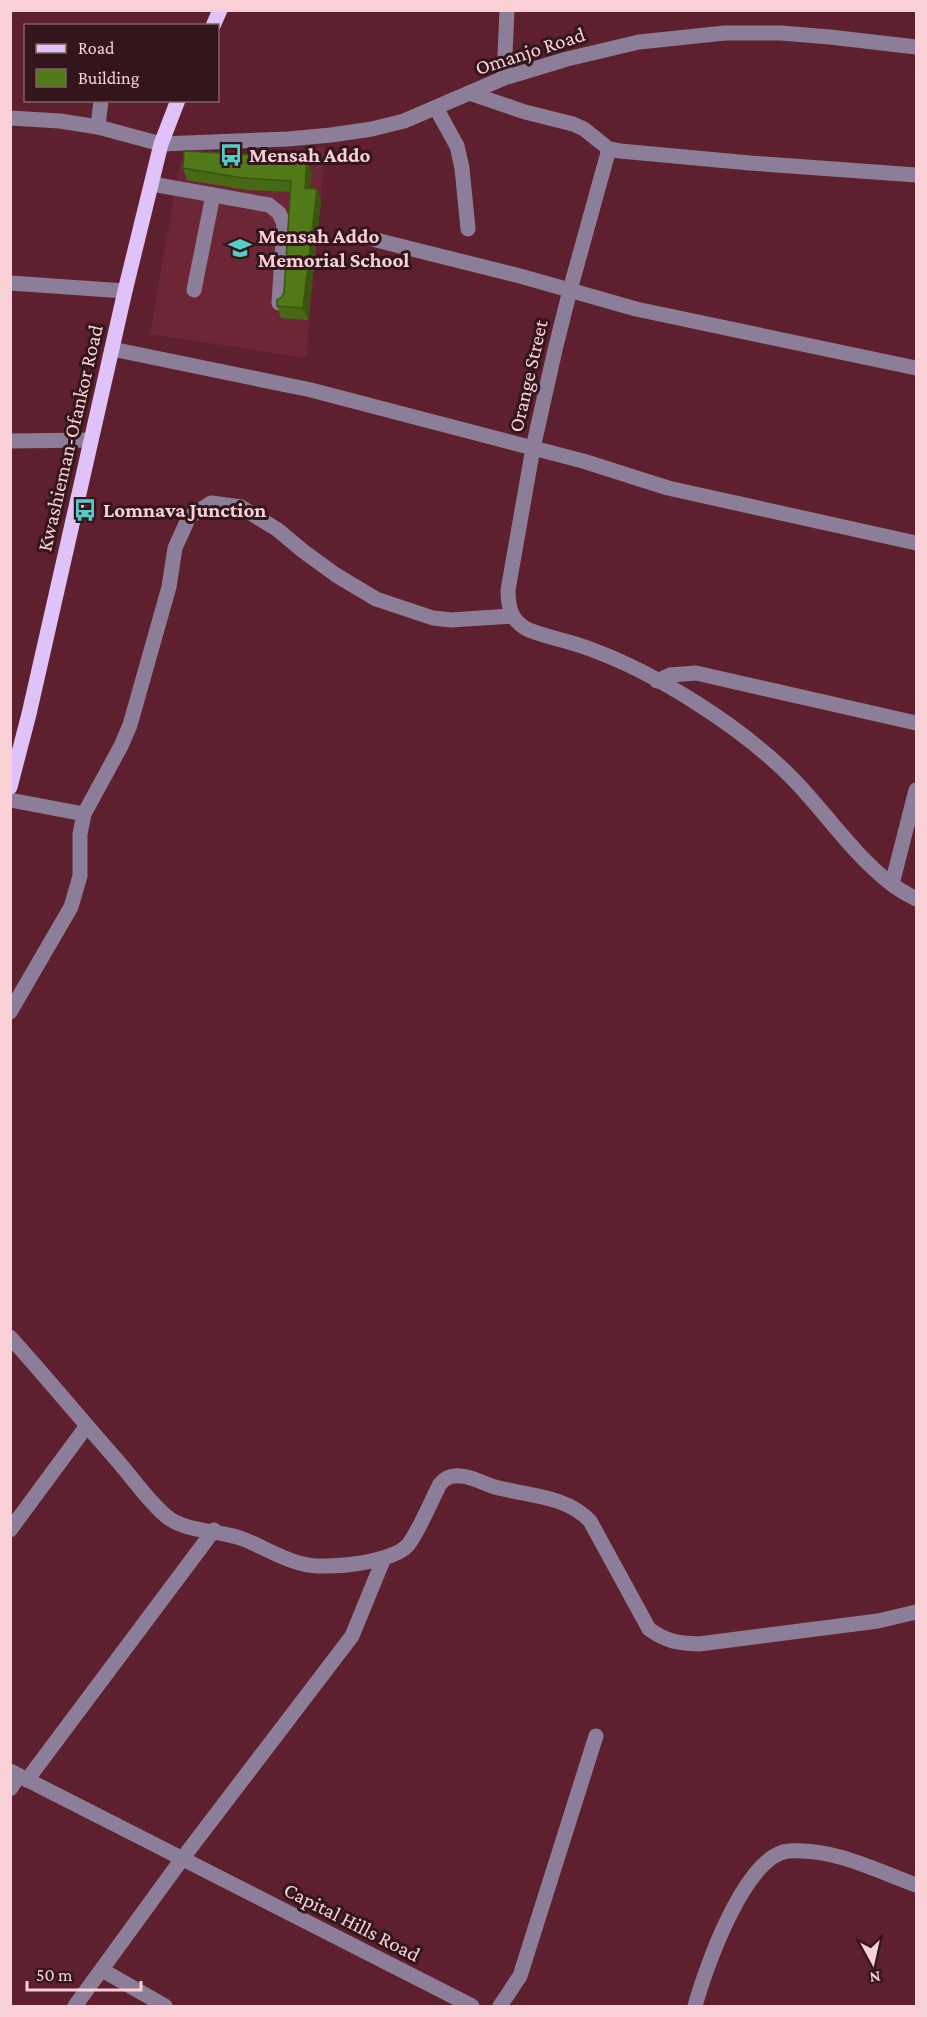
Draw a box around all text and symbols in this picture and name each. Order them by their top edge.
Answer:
street label: Omanjo Road [472,22,588,80]
legend [24,24,219,102]
text: Road [78,38,115,58]
text: Building [78,68,140,88]
bus stop icon: Mensah Addo [218,142,244,168]
place label: Mensah Addo [249,143,370,167]
place label: Mensah Addo Memorial School [258,224,409,272]
school or university icon: Mensah Addo Memorial School [227,235,253,261]
street label: Orange Street [503,316,553,435]
street label: Kwashieman-Ofankor Road [32,322,108,554]
bus stop icon: Lomnava Junction [72,497,98,523]
place label: Lomnava Junction [103,498,266,522]
street label: Capital Hills Road [280,1877,424,1967]
north arrow [843,1933,903,1993]
scale bar [27,1954,141,1992]
text: 50 m [36,1965,73,1985]
text: N [868,1968,882,1987]

